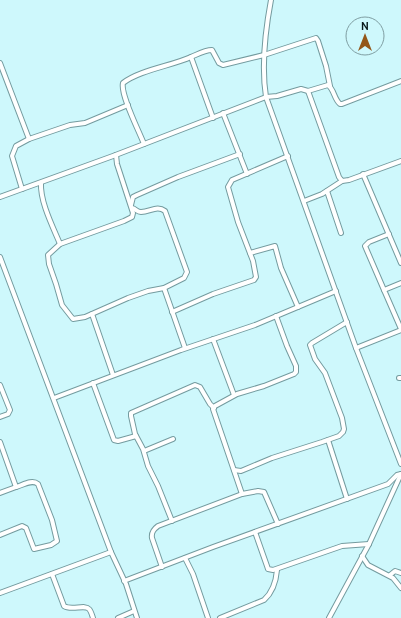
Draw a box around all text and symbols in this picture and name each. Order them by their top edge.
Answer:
north arrow [345,16,385,56]
text: N [361,19,369,33]

